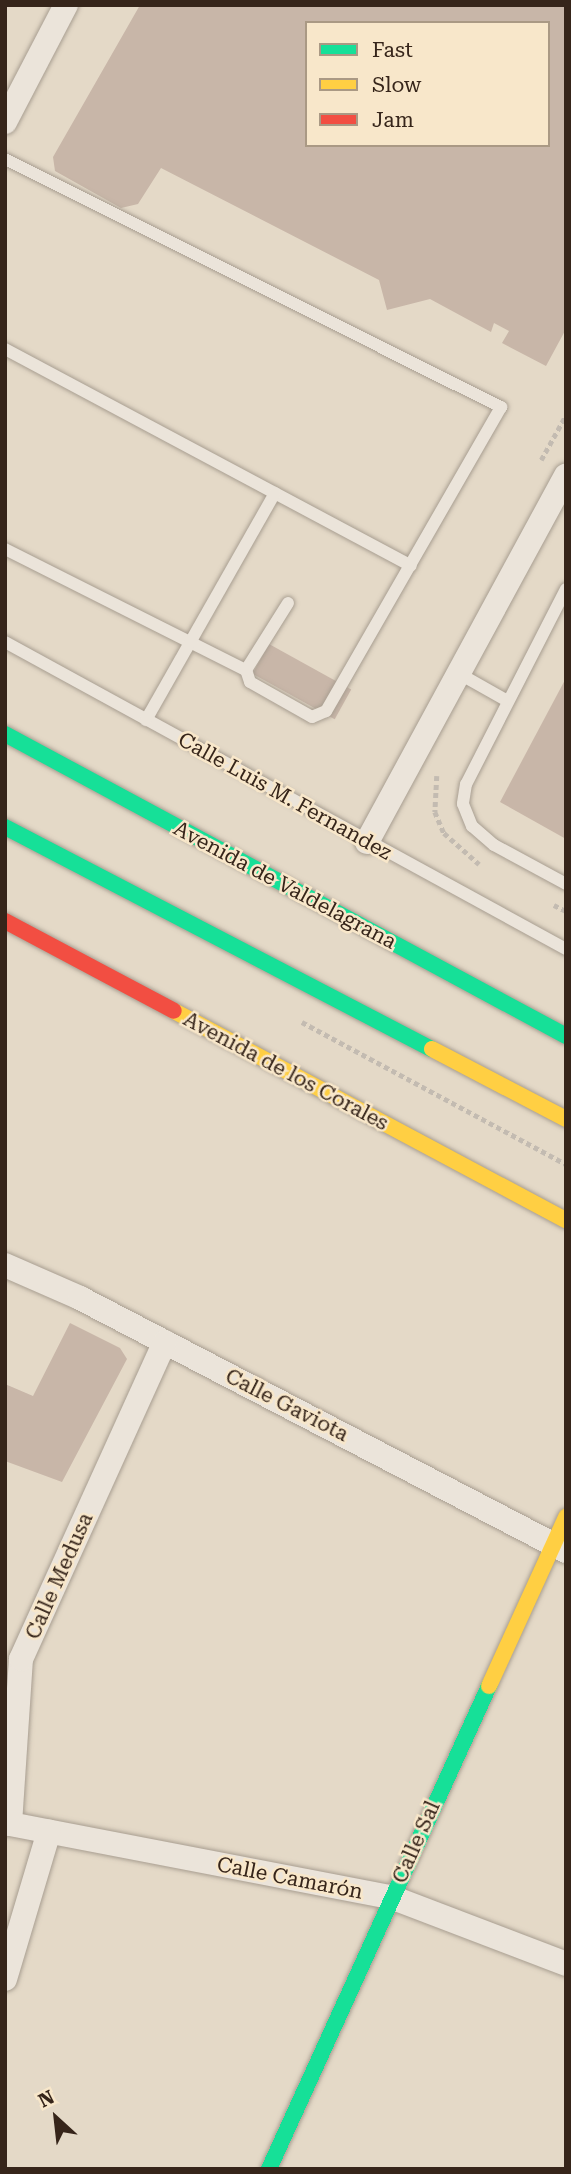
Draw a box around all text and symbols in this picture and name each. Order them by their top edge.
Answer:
legend [305,21,550,147]
text: Fast [372,38,413,62]
text: Slow [372,73,421,97]
text: Jam [372,108,414,132]
street label: Calle Luis M. Fernandez [174,727,396,865]
street label: Avenida de Valdelagrana [169,816,401,954]
street label: Avenida de los Corales [179,1006,393,1136]
street label: Calle Gaviota [221,1363,353,1447]
street label: Calle Medusa [20,1509,98,1643]
street label: Calle Sal [387,1797,445,1887]
street label: Calle Camarón [215,1852,365,1904]
north arrow [21,2083,91,2153]
text: N [34,2085,58,2112]

